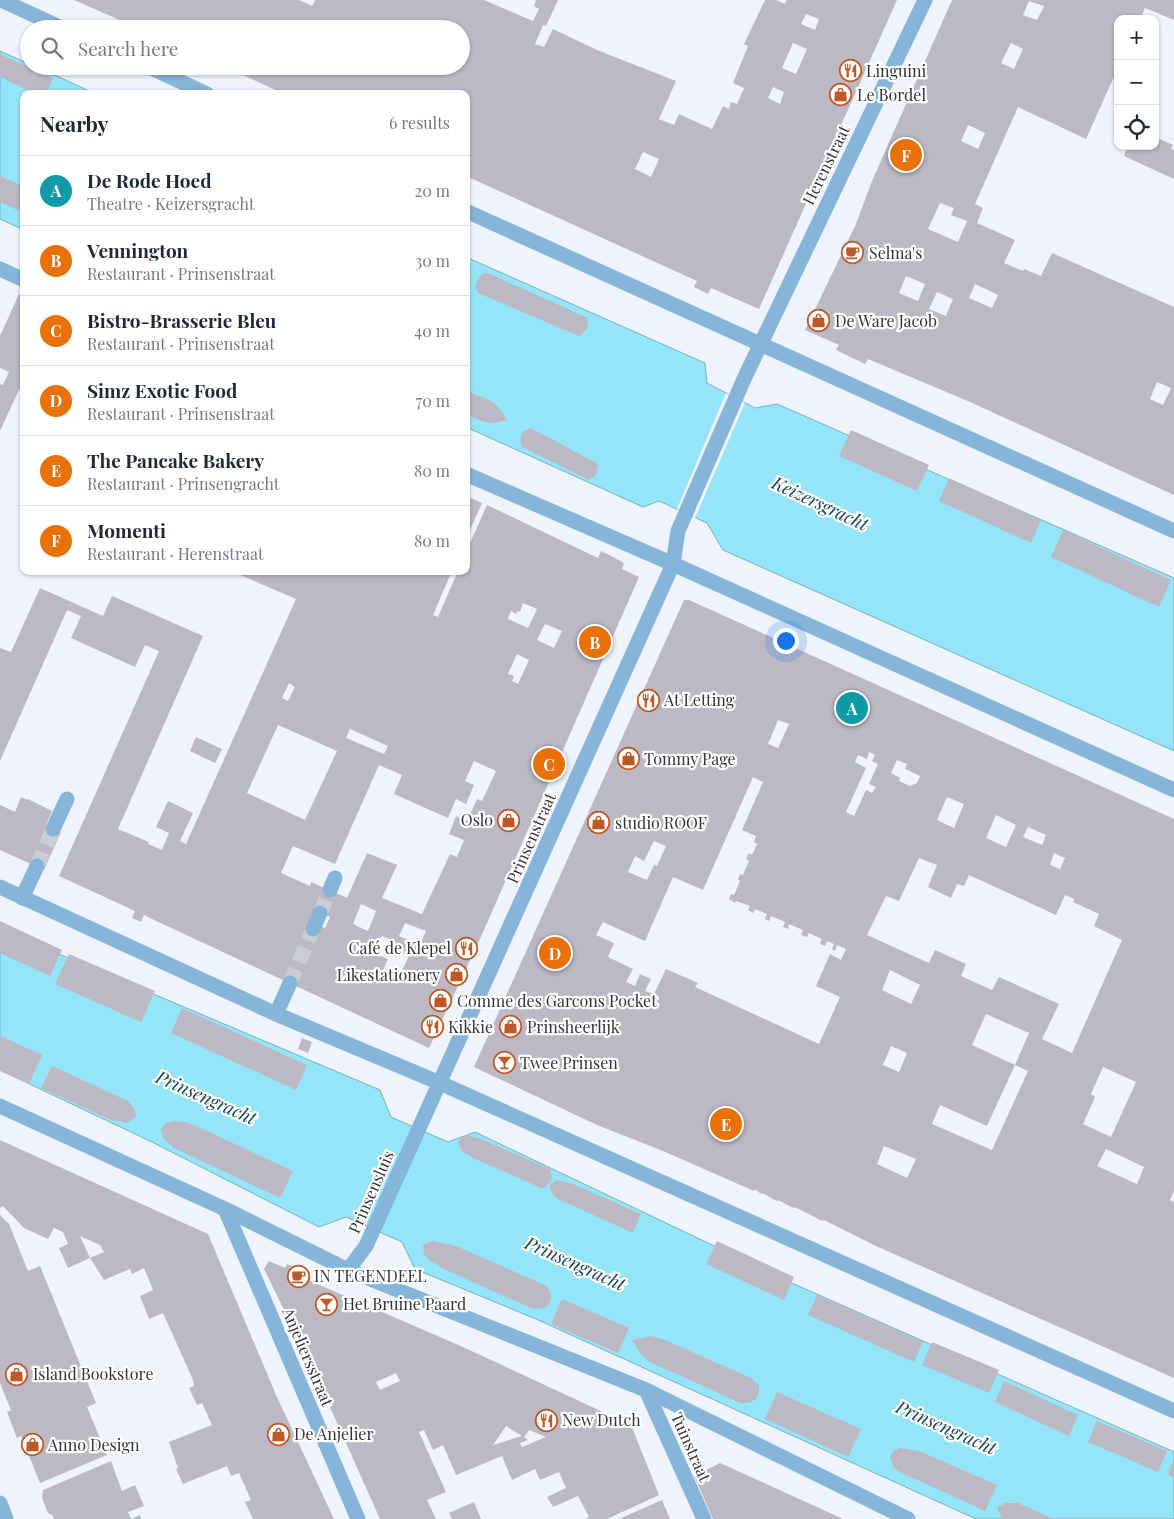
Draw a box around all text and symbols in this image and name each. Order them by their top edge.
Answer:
map controls [1114,15,1159,150]
button: + [1114,15,1159,60]
search box [20,20,470,75]
icon: search [38,34,66,62]
text: Search here [78,35,178,61]
restaurant icon: Linguini [838,59,862,83]
place label: Linguini [866,60,926,81]
button: − [1114,60,1159,105]
shop icon: Le Bordel [829,83,853,107]
place label: Le Bordel [857,84,926,105]
button: locate [1114,105,1159,150]
text: Nearby [40,109,109,137]
text: 6 results [389,112,450,133]
street label: Herenstraat [797,121,854,208]
pin: F [890,136,922,174]
text: De Rode Hoed [87,167,212,193]
text: A [51,180,61,201]
text: 20 m [415,180,450,201]
text: Theatre · Keizersgracht [87,193,255,214]
text: Vennington [87,237,188,263]
cafe icon: Selma's [841,241,865,265]
place label: Selma's [869,242,922,263]
text: B [51,250,61,271]
text: 30 m [415,250,450,271]
text: Restaurant · Prinsenstraat [87,263,275,284]
text: Bistro-Brasserie Bleu [87,307,276,333]
shop icon: De Ware Jacob [807,309,831,333]
place label: De Ware Jacob [835,310,937,331]
text: C [50,320,62,341]
text: 40 m [414,320,450,341]
text: Restaurant · Prinsenstraat [87,333,275,354]
text: Simz Exotic Food [87,377,237,403]
text: D [50,390,62,411]
text: 70 m [416,390,450,411]
text: Restaurant · Prinsenstraat [87,403,275,424]
text: The Pancake Bakery [87,447,264,473]
text: E [51,460,61,481]
text: 80 m [414,460,450,481]
water label: Keizersgracht [768,470,873,536]
text: Restaurant · Prinsengracht [87,473,280,494]
text: Momenti [87,517,166,543]
text: F [51,530,61,551]
text: 80 m [414,530,450,551]
text: Restaurant · Herenstraat [87,543,264,564]
pin: B [579,623,611,661]
your location [773,628,799,654]
restaurant icon: At Letting [636,688,660,712]
place label: At Letting [663,689,735,710]
pin: A [836,689,868,727]
pin: C [533,745,565,783]
shop icon: Tommy Page [616,747,640,771]
place label: Tommy Page [644,748,736,769]
street label: Prinsenstraat [501,789,560,886]
shop icon: Oslo [497,808,521,832]
place label: Oslo [461,809,493,830]
shop icon: studio ROOF [587,811,611,835]
place label: studio ROOF [615,812,707,833]
pin: D [539,934,571,972]
restaurant icon: Café de Klepel [455,936,479,960]
place label: Café de Klepel [349,937,451,958]
shop icon: Likestationery [444,963,468,987]
place label: Likestationery [337,964,440,985]
shop icon: Comme des Garcons Pocket [429,989,453,1013]
place label: Comme des Garcons Pocket [457,990,657,1011]
restaurant icon: Kikkie [420,1015,444,1039]
shop icon: Prinsheerlijk [499,1015,523,1039]
place label: Kikkie [448,1016,493,1037]
place label: Prinsheerlijk [527,1016,620,1037]
bar icon: Twee Prinsen [492,1051,516,1075]
place label: Twee Prinsen [520,1052,618,1073]
water label: Prinsengracht [152,1064,261,1130]
pin: E [710,1105,742,1143]
street label: Prinsensluis [343,1147,398,1236]
water label: Prinsengracht [521,1230,630,1296]
cafe icon: IN TEGENDEEL [286,1264,310,1288]
place label: IN TEGENDEEL [314,1265,427,1286]
bar icon: Het Bruine Paard [315,1292,339,1316]
place label: Het Bruine Paard [343,1293,466,1314]
street label: Anjeliersstraat [278,1303,339,1410]
shop icon: Island Bookstore [5,1362,29,1386]
place label: Island Bookstore [33,1363,154,1384]
water label: Prinsengracht [892,1394,1001,1460]
restaurant icon: New Dutch [534,1408,558,1432]
place label: New Dutch [562,1409,641,1430]
street label: Tuinstraat [667,1409,716,1485]
shop icon: De Anjelier [266,1422,290,1446]
place label: De Anjelier [294,1423,374,1444]
shop icon: Anno Design [20,1433,44,1457]
place label: Anno Design [47,1434,140,1455]

